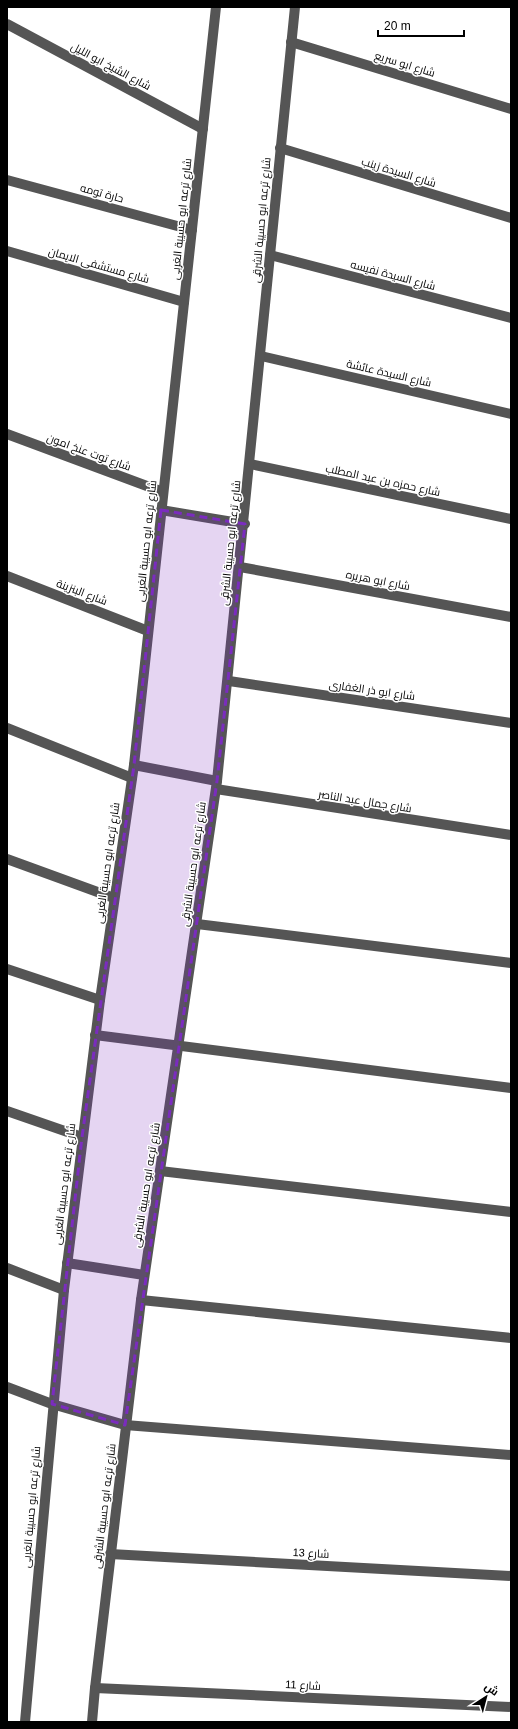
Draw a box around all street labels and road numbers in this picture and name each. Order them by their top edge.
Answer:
street label: شارع الشيخ ابو الليل [68,40,153,94]
street label: شارع ابو سريع [373,49,437,81]
street label: شارع السيدة زينب [360,155,438,191]
street label: شارع ترعه ابو حسيبة الشرقى [250,157,274,283]
street label: شارع ترعه ابو حسيبة الغربى [169,158,195,281]
street label: حارة تومه [79,181,125,206]
street label: شارع مستشفى الايمان [47,245,151,287]
street label: شارع السيدة نفيسه [349,258,437,294]
street label: شارع السيدة عائشة [345,357,433,391]
street label: شارع توت عنخ امون [45,431,133,475]
street label: شارع حمزه بن عبد المطلب [324,462,441,500]
street label: شارع ترعه ابو حسيبة الغربى [134,480,160,603]
street label: شارع ترعه ابو حسيبة الشرقى [217,480,245,607]
street label: شارع ابو هريره [344,568,411,594]
street label: شارع البنزينة [54,577,109,609]
street label: شارع ابو ذر الغفارى [328,678,416,704]
street label: شارع جمال عبد الناصر [316,788,413,816]
street label: شارع ترعه ابو حسيبة الشرقى [178,801,210,928]
street label: شارع ترعه ابو حسيبة الغربى [93,802,123,925]
street label: شارع ترعه ابو حسيبة الشرقى [130,1122,164,1249]
street label: شارع ترعه ابو حسيبة الغربى [51,1123,79,1246]
street label: شارع ترعه ابو حسيبة الشرقى [90,1443,120,1570]
street label: شارع ترعه ابو حسيبة الغربى [20,1446,44,1569]
street label: شارع 13 [292,1546,330,1562]
street label: شارع 11 [285,1678,321,1694]

